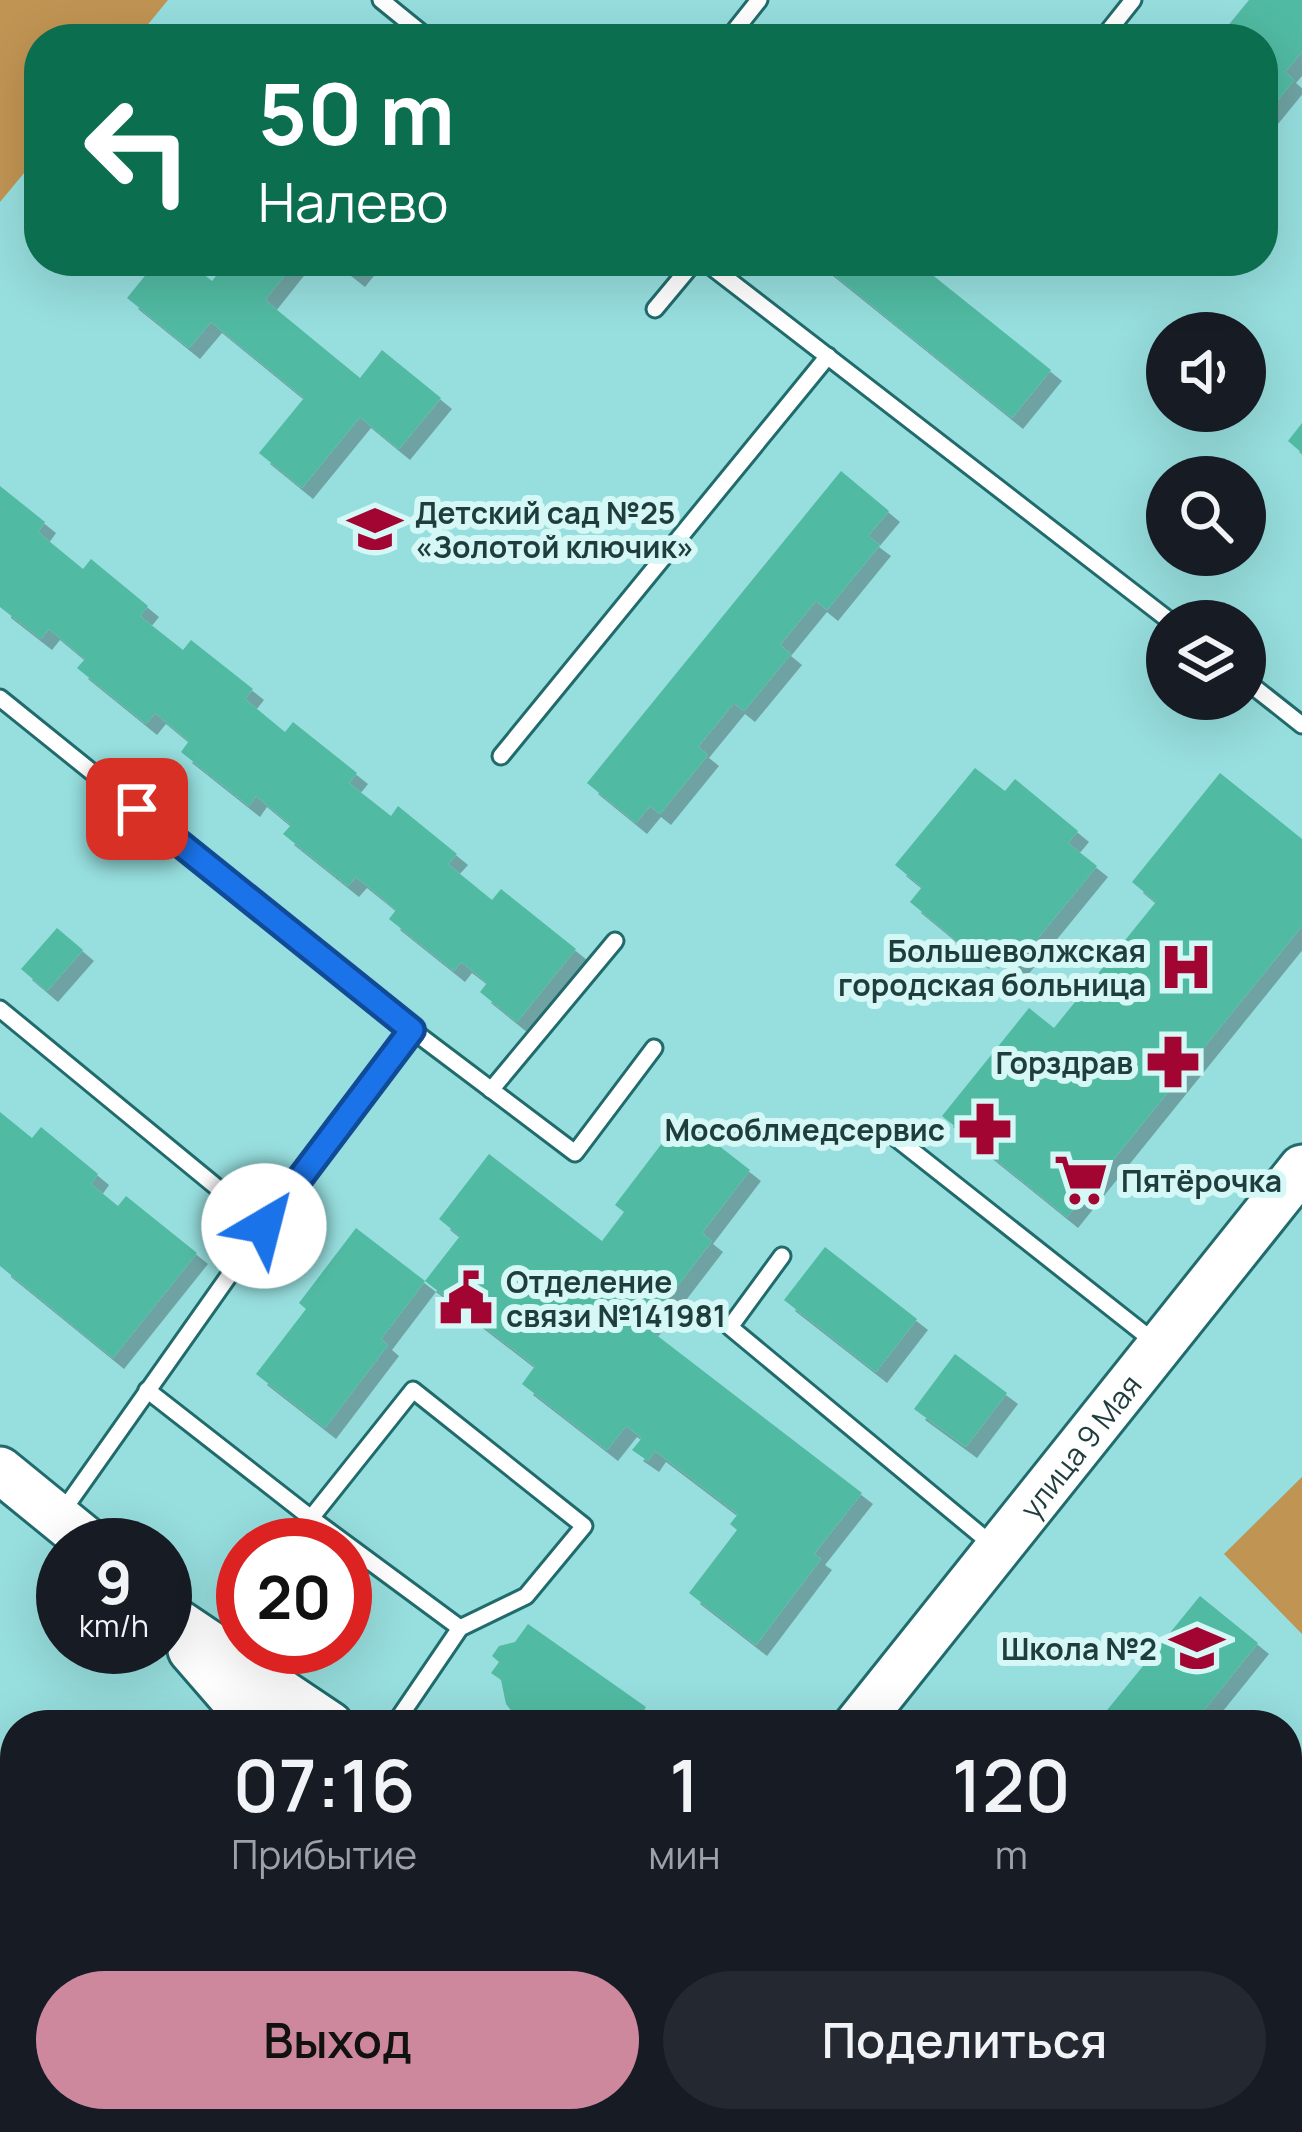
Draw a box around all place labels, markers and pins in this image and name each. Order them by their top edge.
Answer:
place label: Детский сад №25 «Золотой ключик» [415,492,694,567]
school or university icon: Детский сад №25 «Золотой ключик» [346,500,404,558]
pin [86,758,188,860]
place label: Большеволжская городская больница [838,930,1146,1005]
hospital icon: Большеволжская городская больница [1157,938,1215,996]
pharmacy icon: Горздрав [1144,1033,1202,1091]
place label: Горздрав [995,1042,1133,1083]
pharmacy icon: Мособлмедсервис [956,1100,1014,1158]
place label: Мособлмедсервис [664,1109,945,1150]
supermarket icon: Пятёрочка [1052,1151,1110,1209]
place label: Пятёрочка [1121,1160,1282,1201]
place label: Отделение связи №141981 [506,1261,726,1336]
public building icon: Отделение связи №141981 [437,1269,495,1327]
school or university icon: Школа №2 [1168,1619,1226,1677]
place label: Школа №2 [1001,1628,1157,1669]

